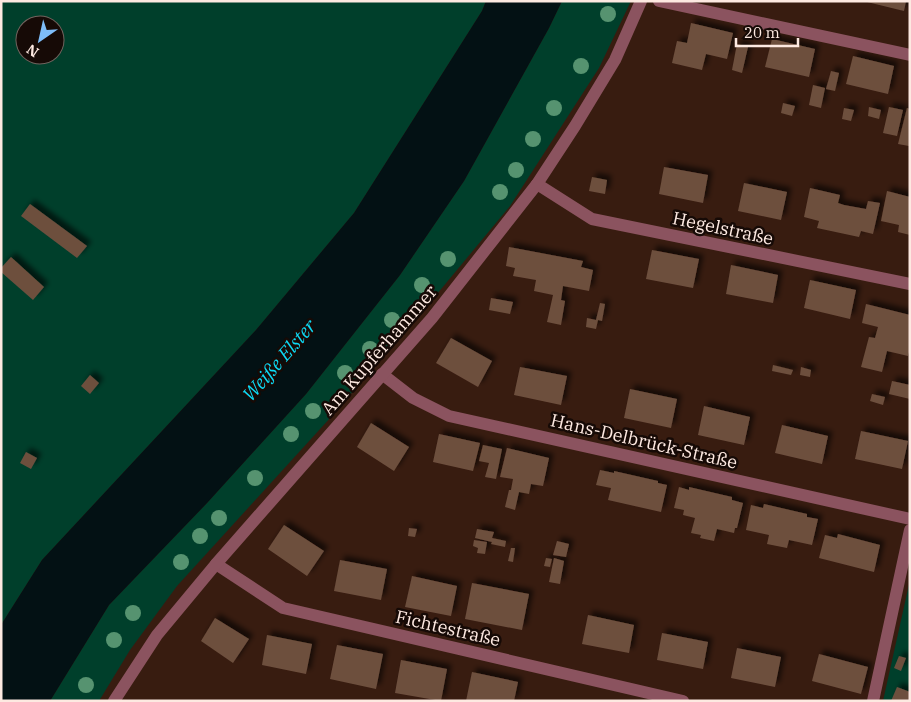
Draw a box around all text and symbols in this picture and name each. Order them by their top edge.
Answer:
north arrow [15,15,65,65]
scale bar [736,15,798,47]
text: 20 m [744,23,780,42]
text: N [23,40,42,61]
street label: Hegelstraße [670,206,776,250]
street label: Am Kupferhammer [316,280,442,420]
water label: Weiße Elster [237,314,322,406]
street label: Hans-Delbrück-Straße [548,408,740,474]
street label: Fichtestraße [393,605,503,651]

